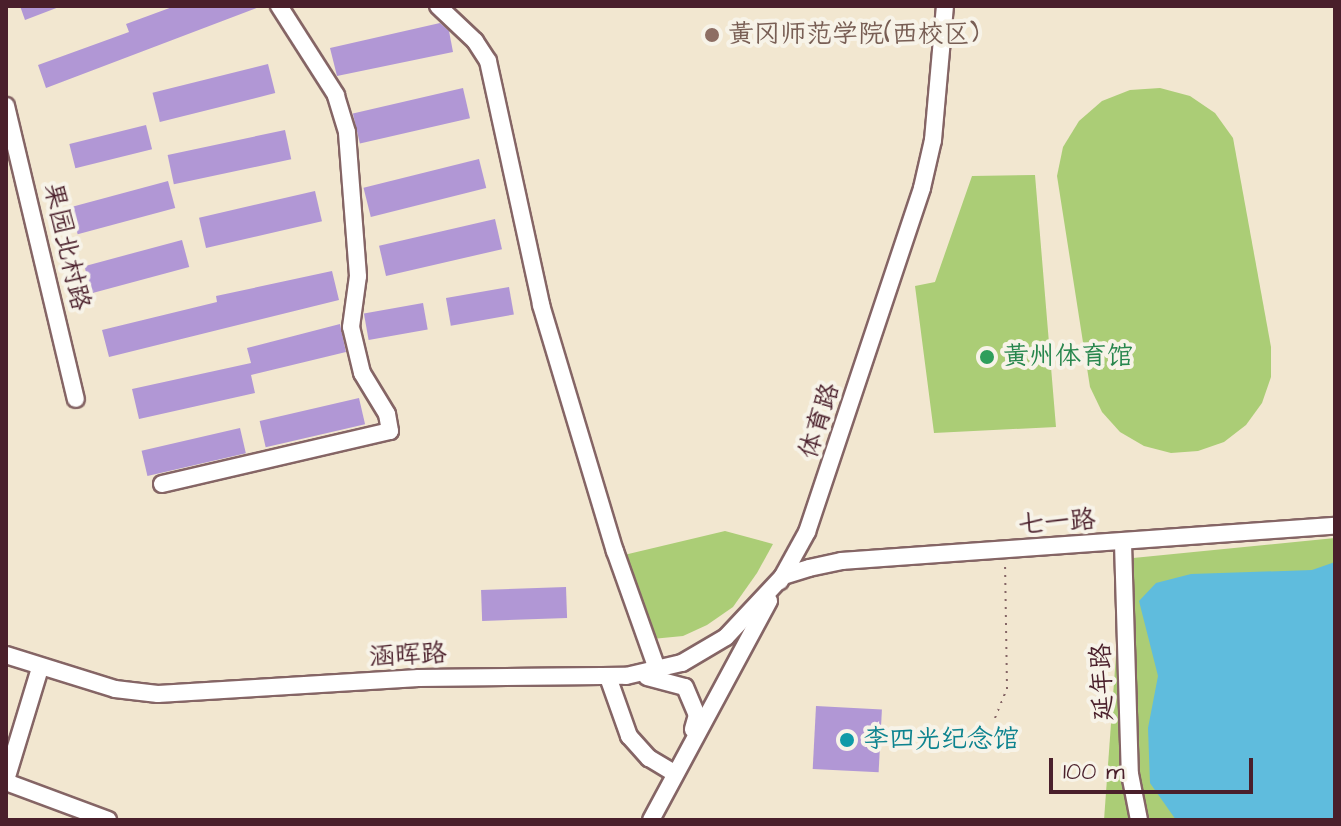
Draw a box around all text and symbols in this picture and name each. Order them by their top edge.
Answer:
place label: 黄冈师范学院(西校区) [728,19,979,51]
marker: 黄冈师范学院(西校区) [703,26,721,44]
street label: 果园北村路 [36,180,96,314]
place label: 黄州体育馆 [1003,341,1133,373]
marker: 黄州体育馆 [978,348,996,366]
street label: 体育路 [793,379,847,463]
street label: 七一路 [1017,505,1097,541]
street label: 涵晖路 [368,638,448,674]
street label: 延年路 [1086,642,1120,722]
place label: 李四光纪念馆 [863,724,1019,756]
marker: 李四光纪念馆 [838,731,856,749]
scale bar [1053,742,1257,792]
text: 100 m [1063,755,1125,789]

